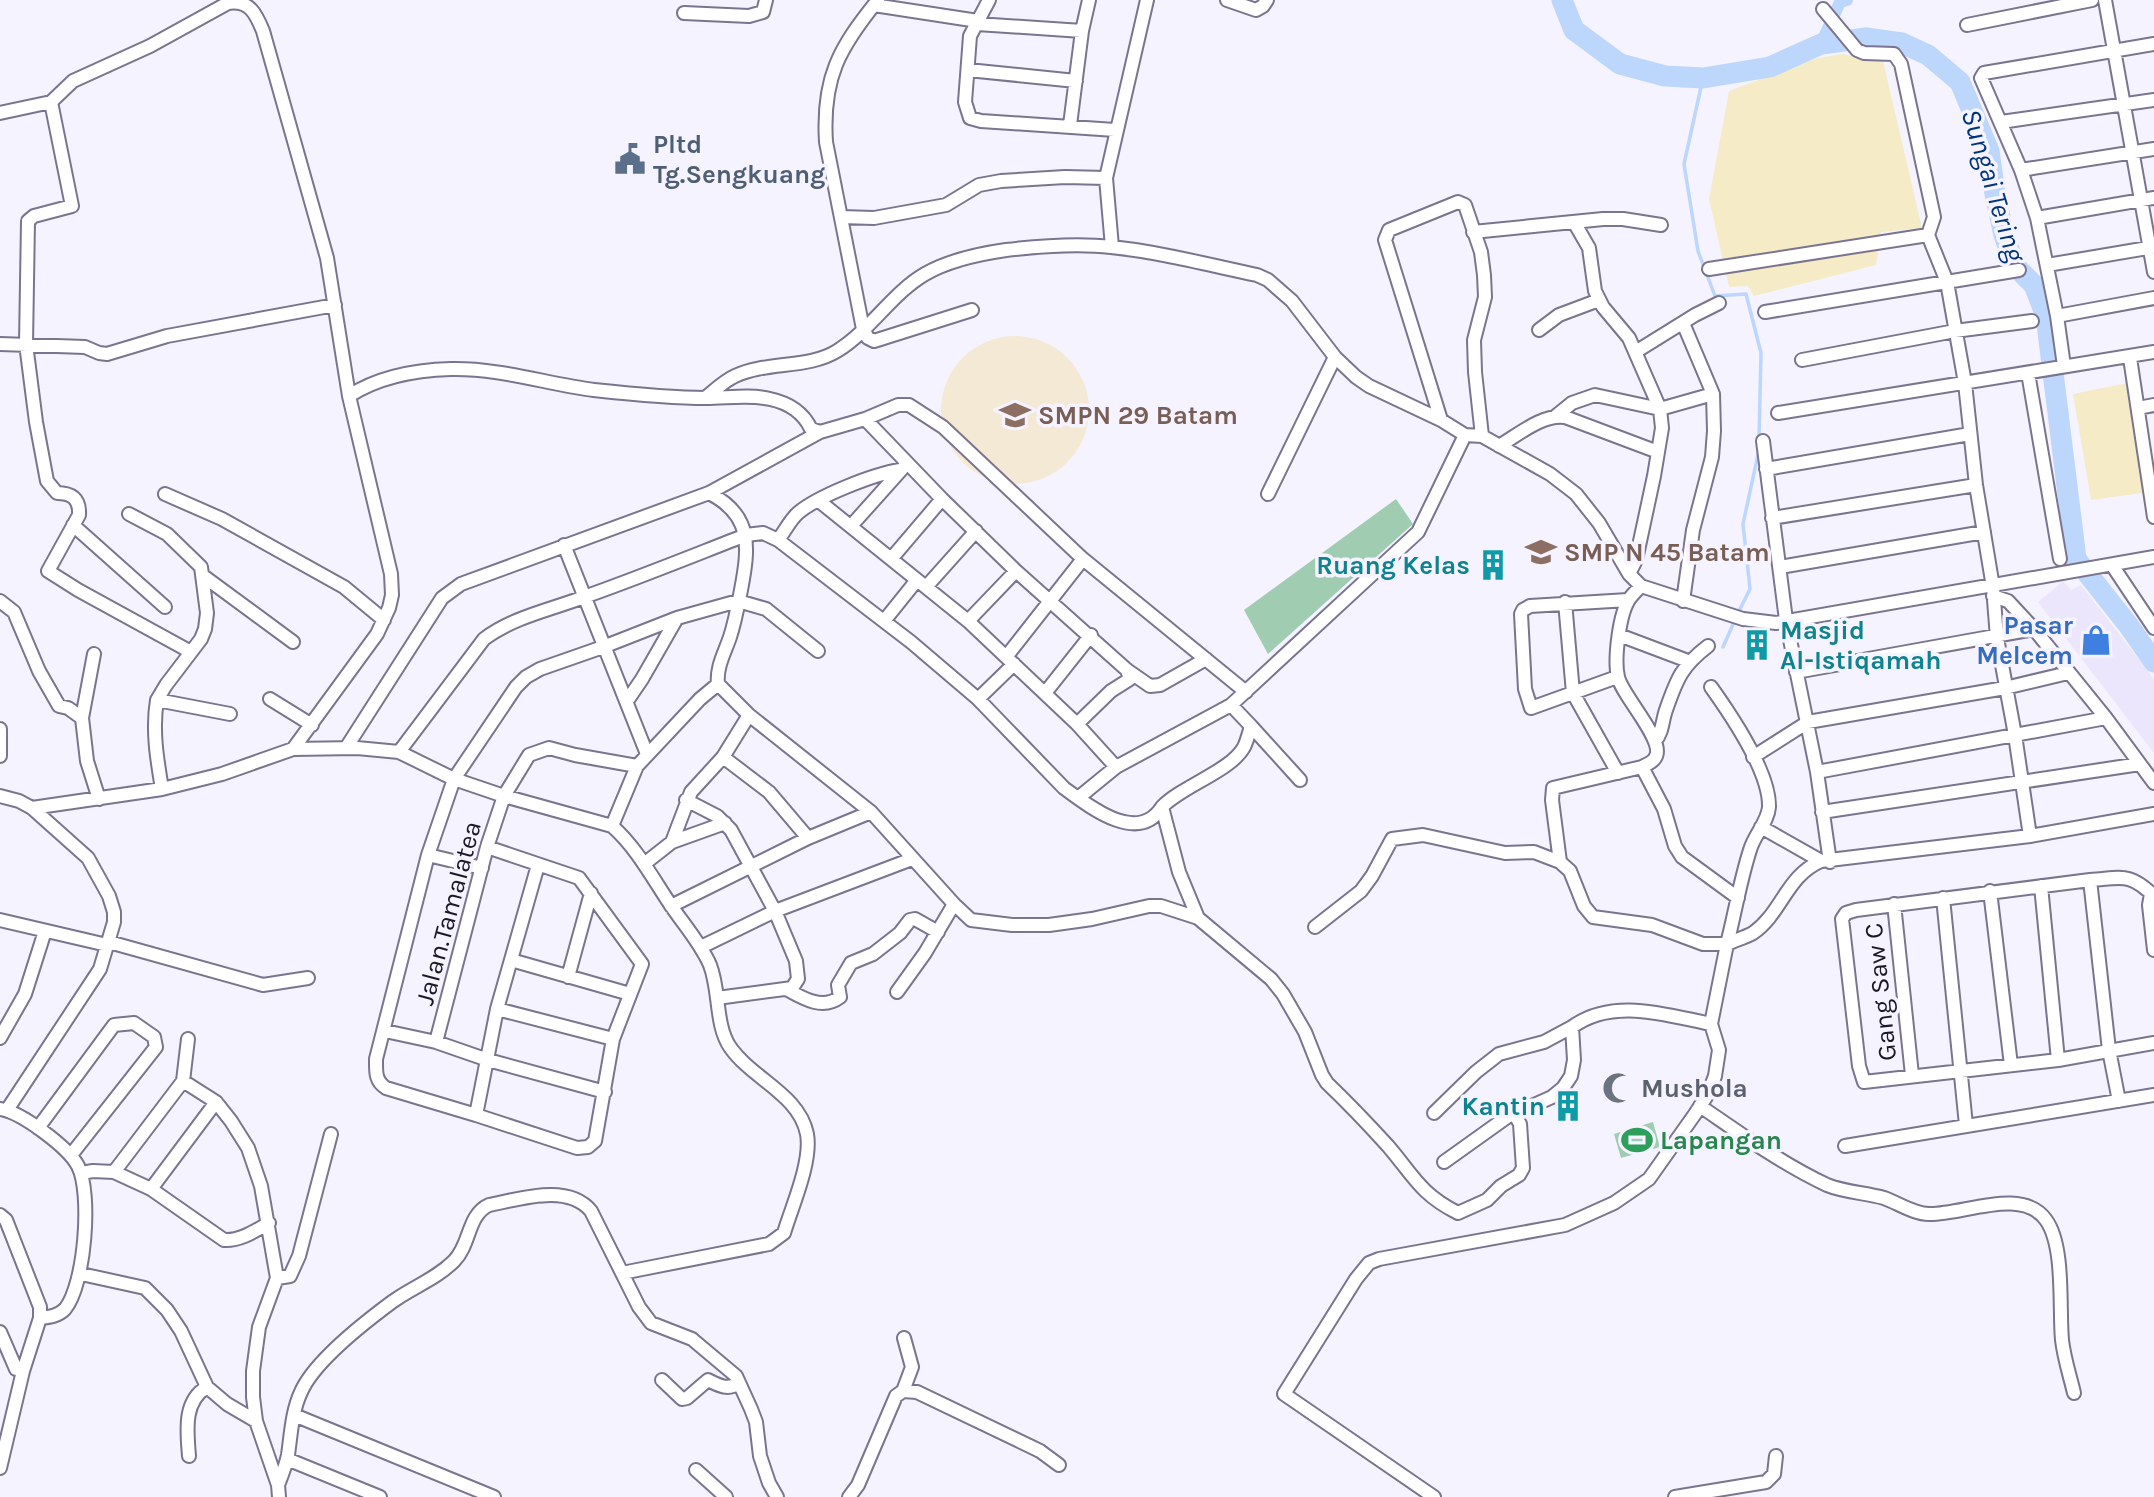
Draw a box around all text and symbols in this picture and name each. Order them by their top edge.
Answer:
water label: Sungai Tering [1955,105,2033,267]
place label: Pltd Tg.Sengkuang [653,129,825,190]
public building icon: Pltd Tg.Sengkuang [613,142,647,176]
school or university icon: SMPN 29 Batam [998,398,1032,432]
place label: SMPN 29 Batam [1038,400,1238,431]
school or university icon: SMP N 45 Batam [1524,535,1558,569]
place label: SMP N 45 Batam [1564,537,1770,568]
building icon: Ruang Kelas [1476,548,1510,582]
place label: Ruang Kelas [1316,550,1470,581]
place label: Pasar Melcem [1976,610,2074,671]
place label: Masjid Al-Istiqamah [1780,615,1941,676]
shop icon: Pasar Melcem [2079,623,2113,657]
building icon: Masjid Al-Istiqamah [1740,628,1774,662]
street label: Jalan.Tamalatea [409,818,488,1009]
street label: Gang Saw C [1858,921,1903,1062]
mosque icon: Mushola [1601,1071,1635,1105]
place label: Mushola [1641,1073,1748,1104]
building icon: Kantin [1551,1089,1585,1123]
place label: Kantin [1462,1091,1545,1122]
sports icon: Lapangan [1620,1123,1654,1157]
place label: Lapangan [1660,1125,1782,1156]

